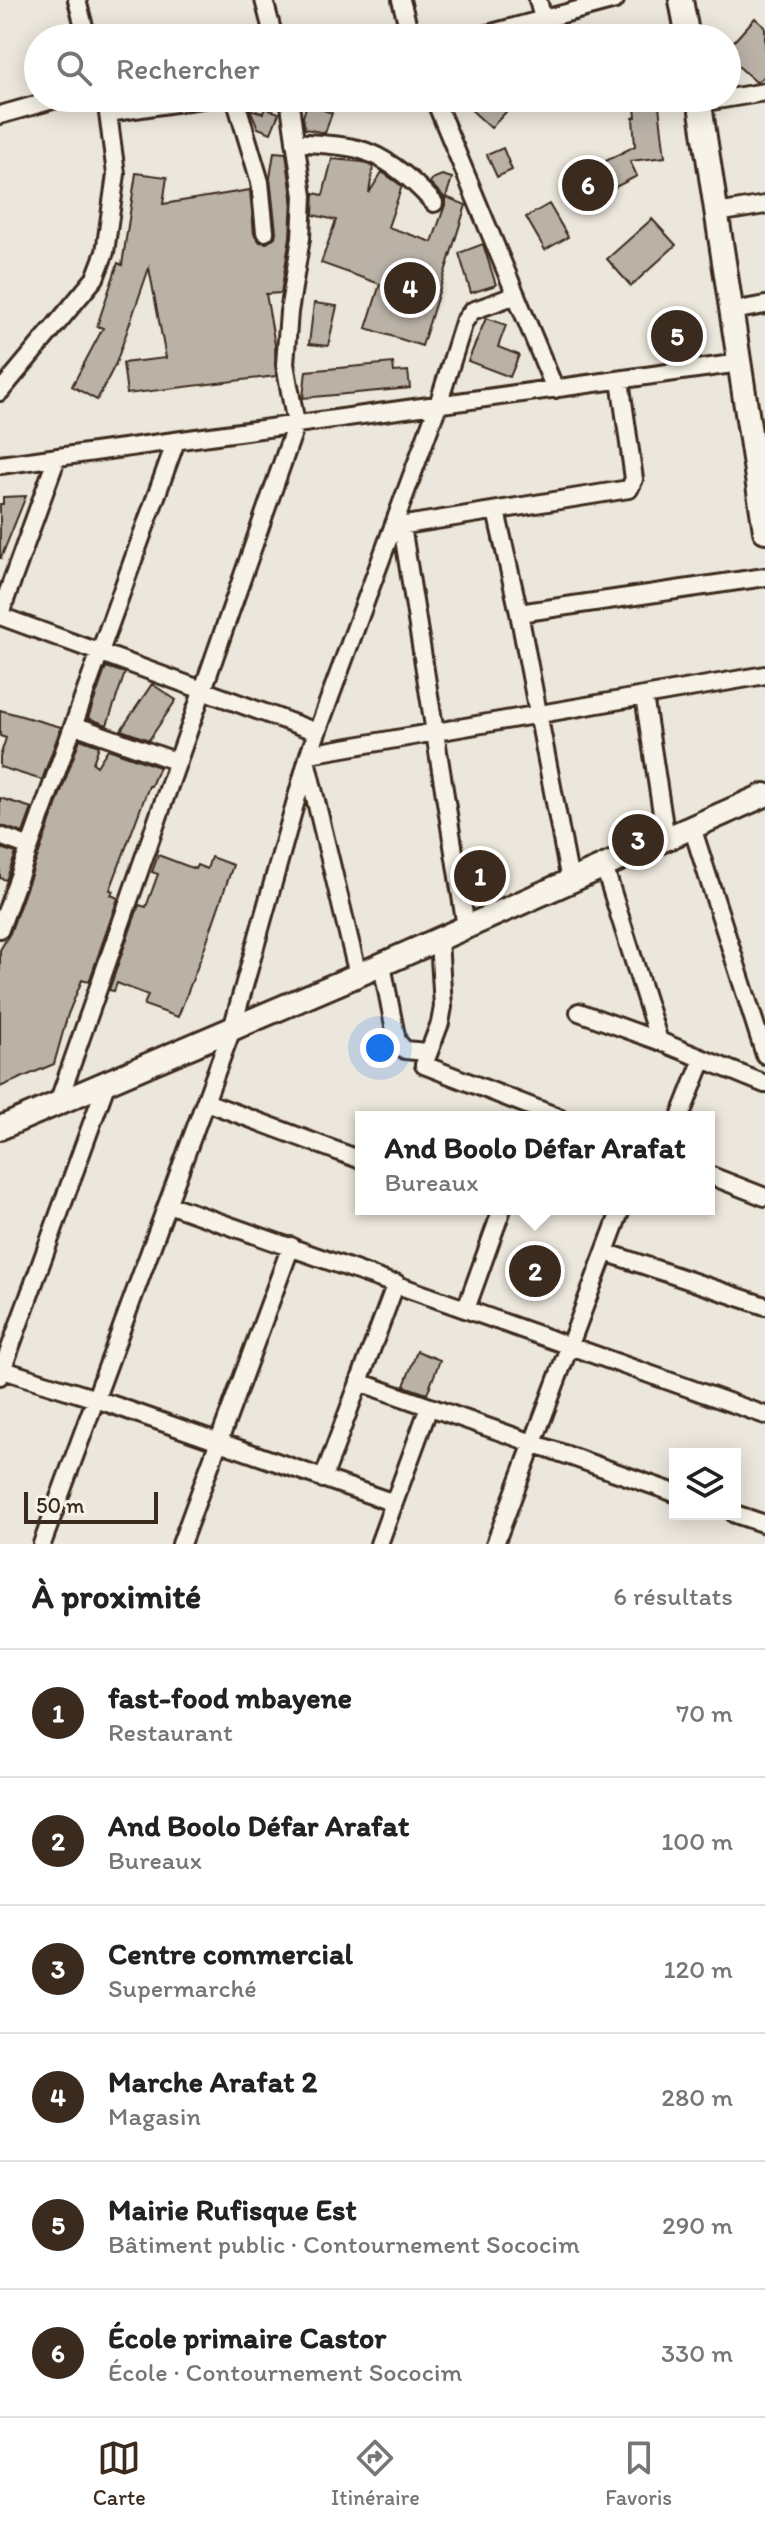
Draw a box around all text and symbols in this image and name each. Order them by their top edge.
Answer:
search box [24,24,741,112]
icon: search [52,46,96,90]
text: Rechercher [116,50,260,87]
pin: 6 [562,155,614,215]
pin: 4 [384,258,436,318]
pin: 5 [651,306,703,366]
pin: 3 [612,810,664,870]
pin: 1 [454,846,506,906]
your location [360,1028,400,1068]
popup [355,1111,715,1215]
text: And Boolo Défar Arafat [384,1129,686,1166]
text: Bureaux [384,1166,478,1198]
pin: 2 [509,1241,561,1301]
map controls [669,1448,741,1520]
button: layers [669,1448,741,1520]
scale bar [24,1488,158,1524]
text: 50 m [36,1492,85,1519]
text: À proximité [32,1576,201,1617]
text: 6 résultats [613,1580,733,1612]
text: fast-food mbayene [108,1679,352,1716]
text: 1 [52,1697,64,1729]
text: 70 m [676,1697,733,1729]
text: Restaurant [108,1716,233,1748]
text: And Boolo Défar Arafat [108,1807,409,1844]
text: 2 [51,1825,65,1857]
text: 100 m [661,1825,733,1857]
text: Bureaux [108,1844,202,1876]
text: Centre commercial [108,1935,353,1972]
text: 3 [51,1953,65,1985]
text: 120 m [664,1953,733,1985]
text: Supermarché [108,1972,257,2004]
text: Marche Arafat 2 [108,2063,317,2100]
text: 4 [50,2081,66,2113]
text: 280 m [661,2081,733,2113]
text: Magasin [108,2100,201,2132]
text: Mairie Rufisque Est [108,2191,357,2228]
text: 5 [51,2209,65,2241]
text: 290 m [662,2209,733,2241]
text: Bâtiment public · Contournement Sococim [108,2228,580,2260]
text: École primaire Castor [108,2319,386,2356]
text: 6 [51,2337,65,2369]
text: 330 m [661,2337,733,2369]
text: École · Contournement Sococim [108,2356,462,2388]
tab: Carte [93,2436,146,2511]
tab: Itinéraire [331,2436,420,2511]
tab: Favoris [605,2436,672,2511]

